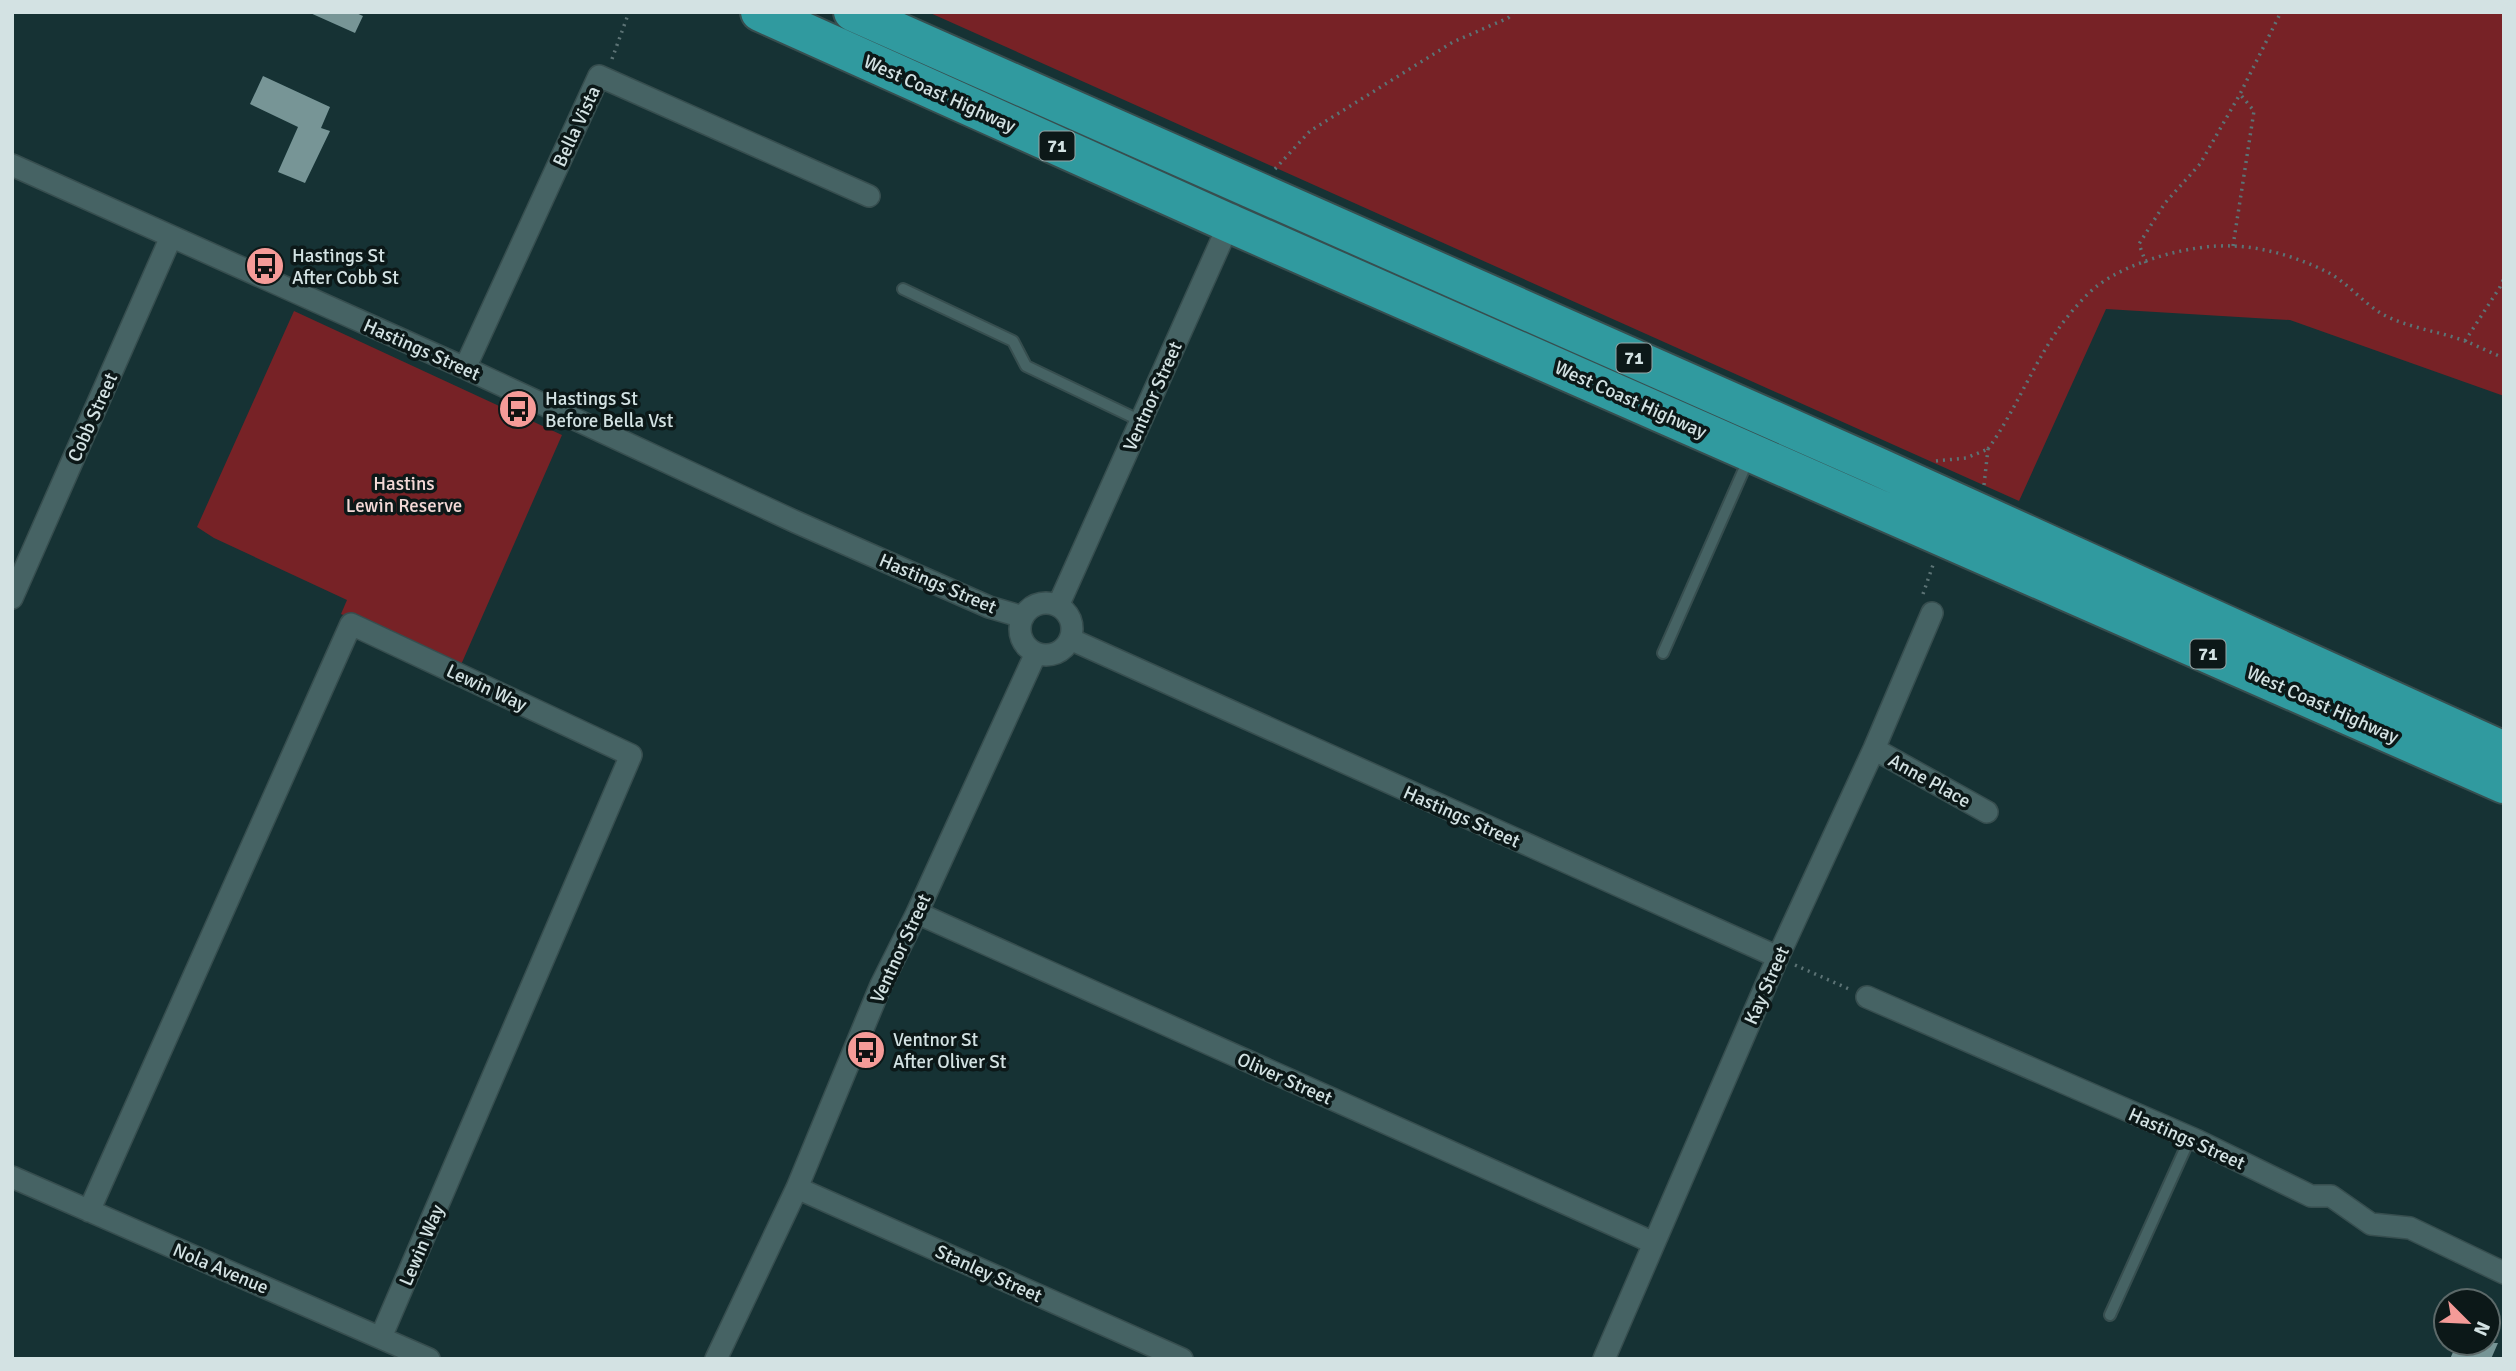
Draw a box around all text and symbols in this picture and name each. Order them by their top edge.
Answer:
street label: West Coast Highway [860,50,1019,138]
street label: Bella Vista [548,82,606,171]
road number: 71 [1040,132,1074,160]
place label: Hastings St After Cobb St [292,244,399,290]
bus stop icon: Hastings St After Cobb St [244,245,286,287]
street label: Hastings Street [360,314,484,386]
street label: Ventnor Street [1118,338,1188,455]
road number: 71 [1616,344,1652,372]
street label: West Coast Highway [1551,356,1710,444]
street label: Cobb Street [63,369,123,466]
place label: Hastings St Before Bella Vst [545,387,674,433]
bus stop icon: Hastings St Before Bella Vst [497,388,539,430]
park label: Hastins Lewin Reserve [346,472,462,518]
street label: Hastings Street [875,548,1000,620]
road number: 71 [2190,640,2226,668]
street label: Lewin Way [442,659,531,717]
street label: West Coast Highway [2243,661,2402,749]
street label: Anne Place [1884,748,1975,813]
street label: Hastings Street [1400,781,1524,853]
street label: Ventnor Street [865,890,937,1007]
street label: Kay Street [1739,942,1795,1028]
place label: Ventnor St After Oliver St [893,1028,1007,1074]
bus stop icon: Ventnor St After Oliver St [845,1029,887,1071]
street label: Oliver Street [1233,1047,1336,1111]
street label: Hastings Street [2125,1103,2249,1175]
street label: Lewin Way [394,1201,450,1290]
street label: Nola Avenue [169,1238,272,1300]
street label: Stanley Street [931,1240,1046,1308]
north arrow [2432,1287,2502,1357]
text: N [2468,1318,2495,1339]

